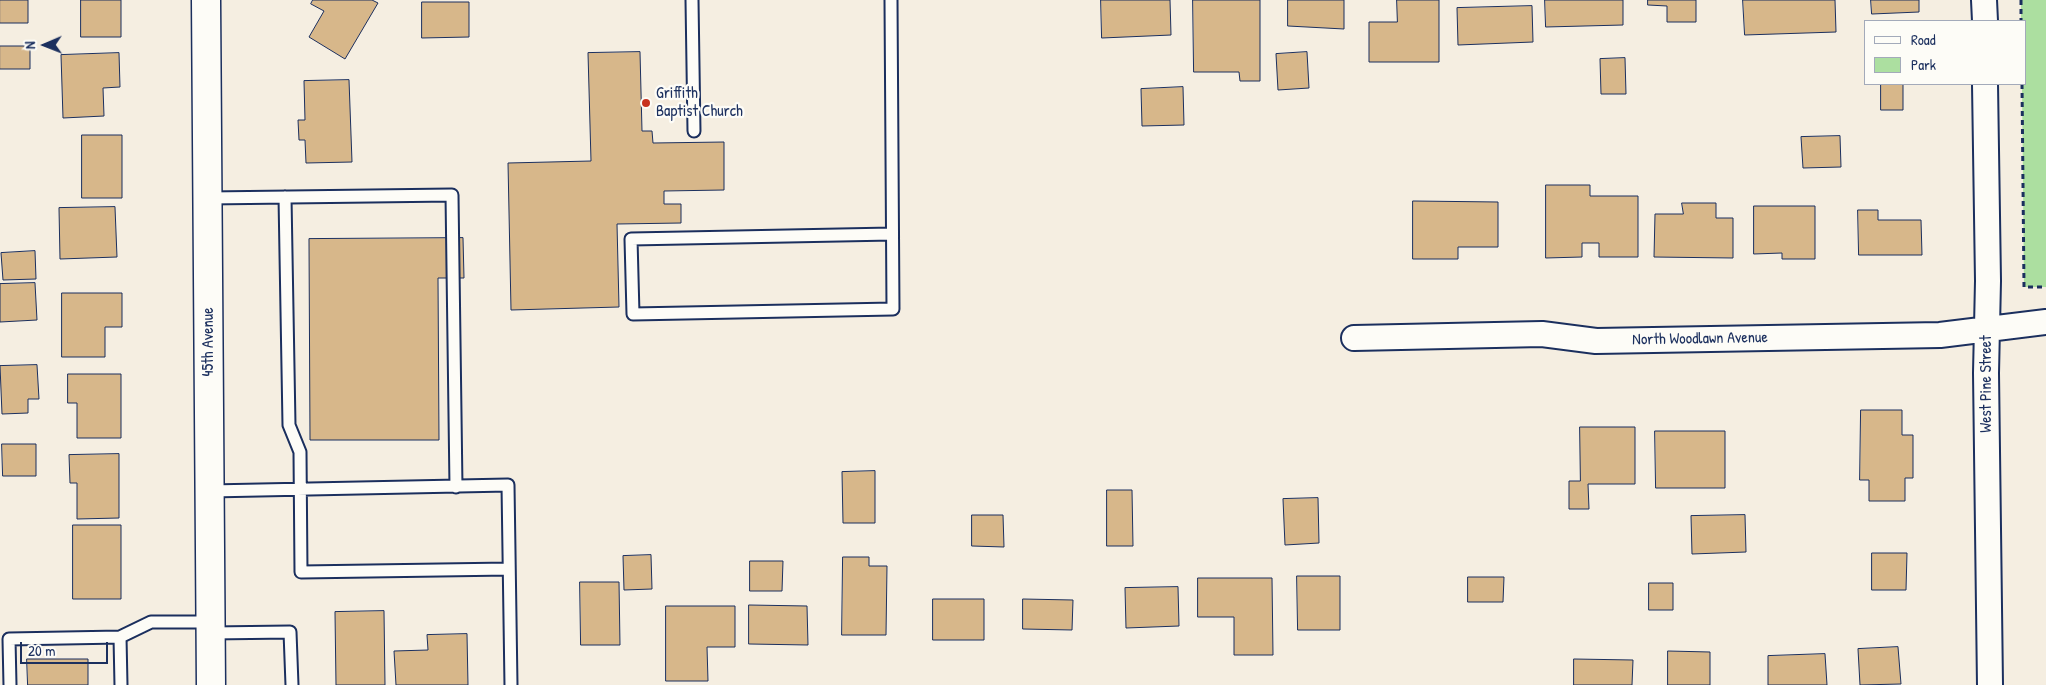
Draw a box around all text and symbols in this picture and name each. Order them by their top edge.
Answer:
north arrow [20,20,70,70]
legend [1864,20,2026,85]
text: Road [1911,29,1936,50]
text: N [20,41,39,49]
text: Park [1911,54,1936,75]
place label: Griffith Baptist Church [656,84,743,122]
marker: Griffith Baptist Church [640,97,652,109]
street label: 45th Avenue [199,307,219,377]
street label: North Woodlawn Avenue [1632,328,1768,350]
street label: West Pine Street [1977,335,1997,433]
scale bar [22,632,110,664]
text: 20 m [28,640,55,661]

